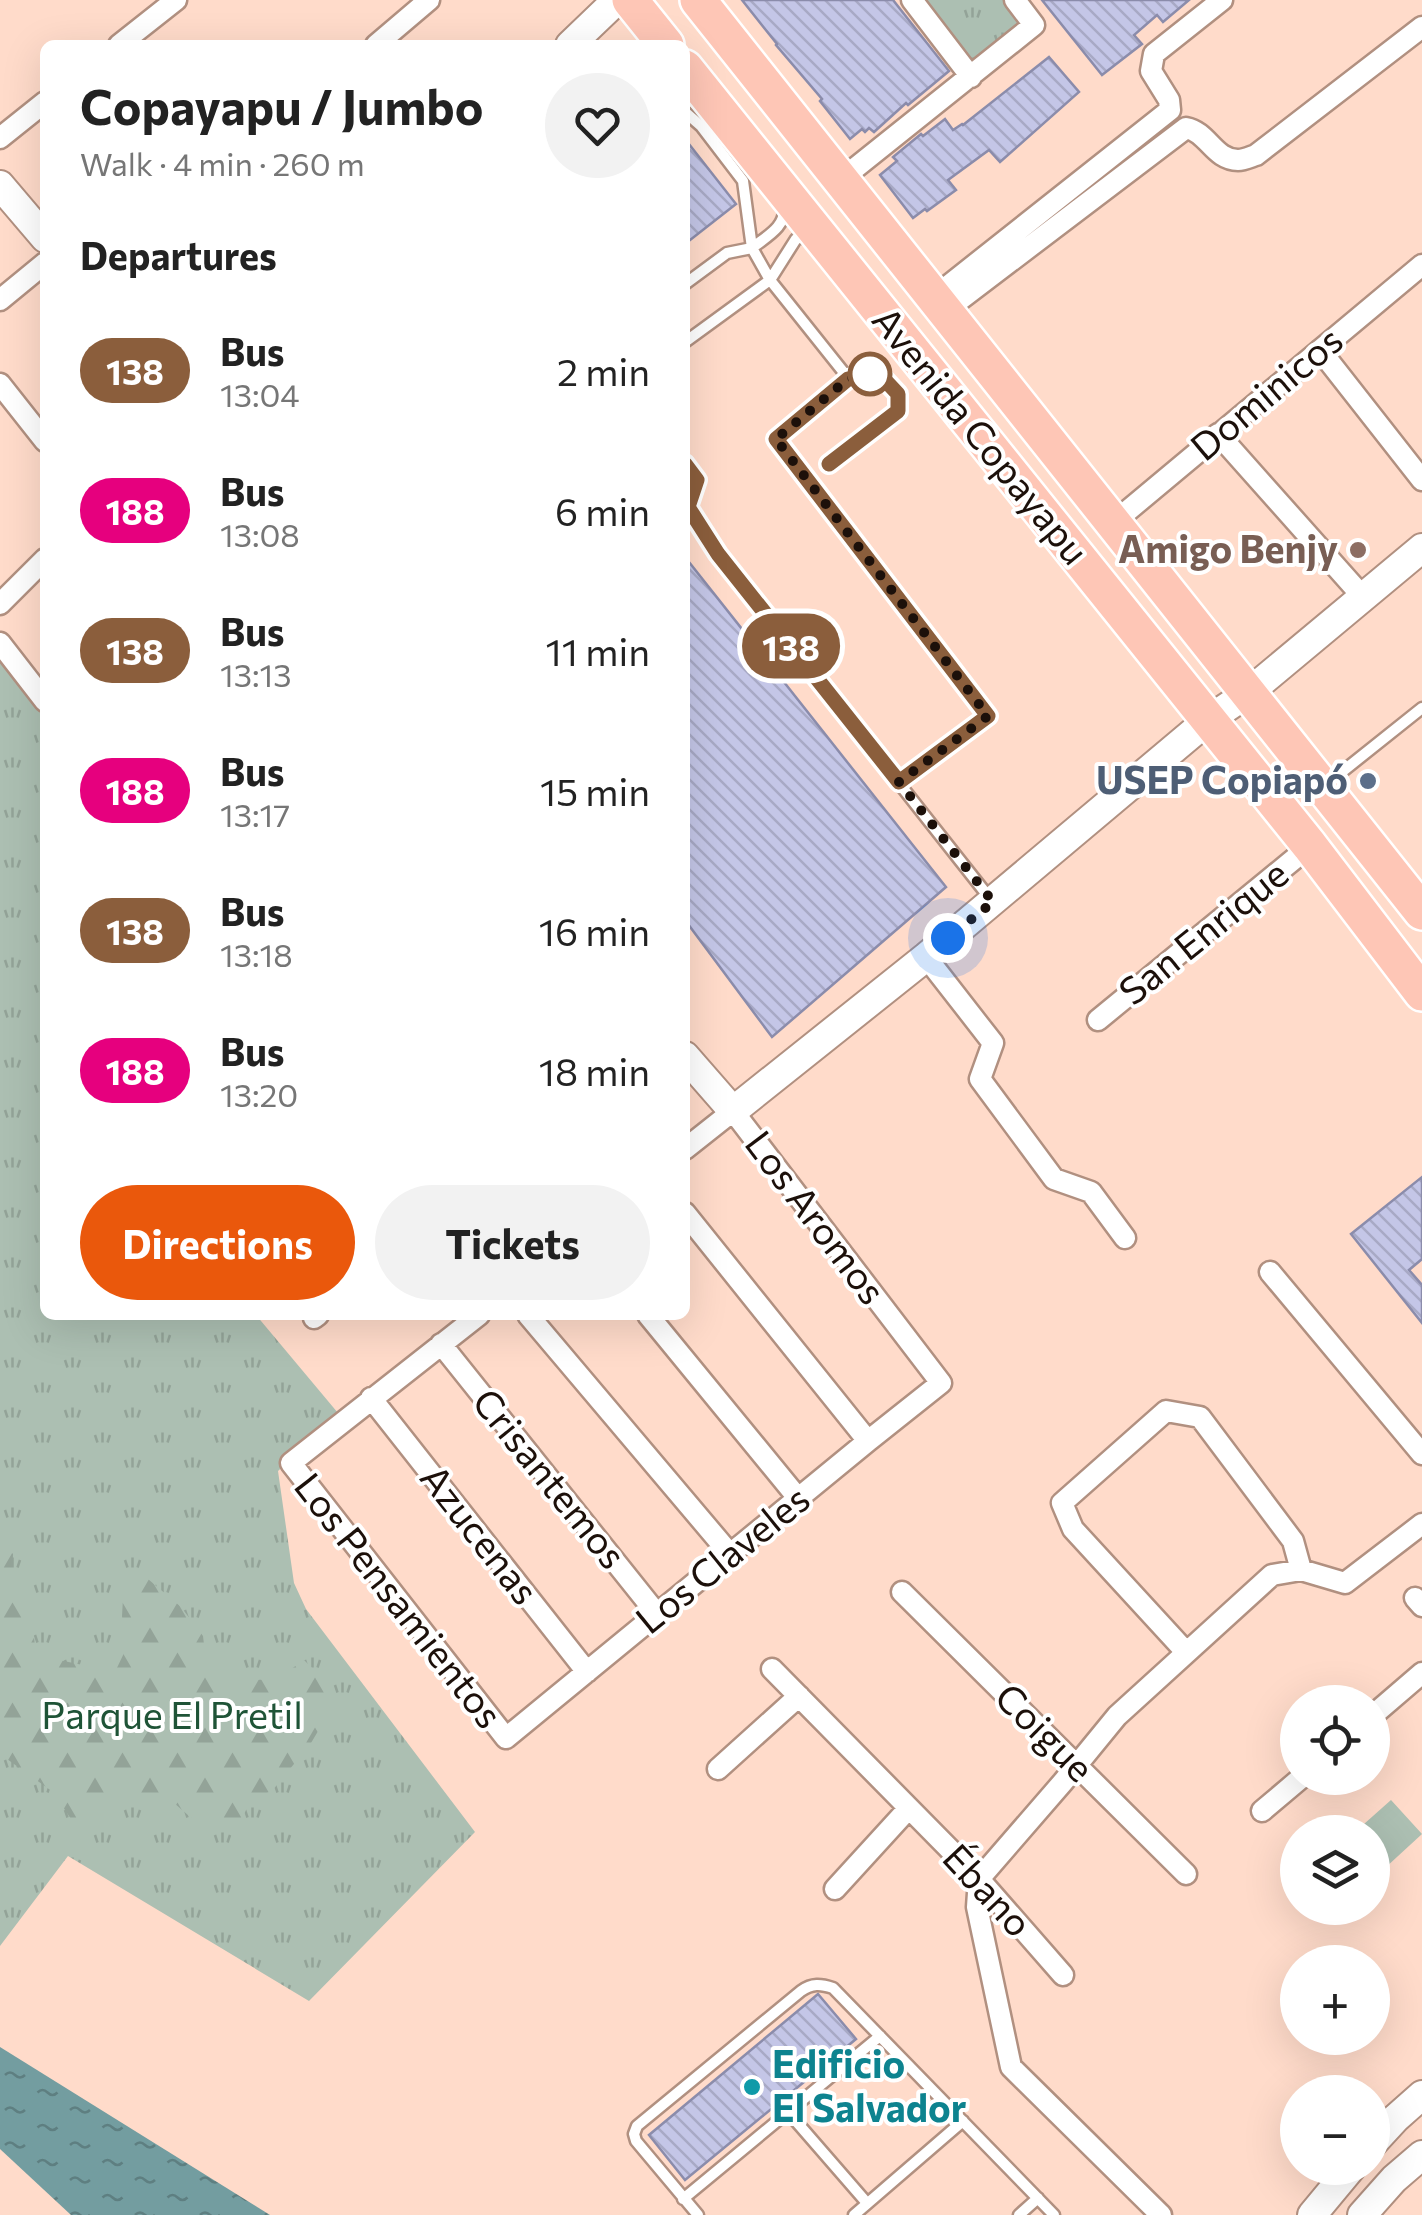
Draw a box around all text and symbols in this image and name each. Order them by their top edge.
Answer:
button: heart [545,73,650,178]
text: Copayapu / Jumbo [80,76,483,135]
text: Walk · 4 min · 260 m [80,143,365,183]
text: Departures [80,231,277,278]
street label: Avenida Copayapu [864,296,1100,573]
street label: Dominicos [1180,315,1351,469]
text: Bus [220,327,285,374]
text: 2 min [557,347,650,394]
text: 138 [106,349,164,392]
unlabelled marker [849,353,891,395]
text: 13:04 [220,374,300,414]
text: Bus [220,467,285,514]
text: 6 min [555,487,650,534]
text: 188 [105,489,165,532]
text: 13:08 [220,514,300,554]
place label: Amigo Benjy [1118,524,1338,571]
marker: Amigo Benjy [1347,539,1369,561]
text: Bus [220,607,285,654]
line badge: 138 [734,614,848,678]
text: 138 [762,625,820,668]
text: 11 min [546,627,650,674]
text: 138 [106,629,164,672]
text: 13:13 [220,654,291,694]
text: Bus [220,747,285,794]
place label: USEP Copiapó [1096,755,1348,802]
text: 15 min [540,767,650,814]
text: 188 [105,769,165,812]
marker: USEP Copiapó [1357,770,1379,792]
text: 13:17 [220,794,290,834]
street label: San Enrique [1108,849,1296,1014]
text: Bus [220,887,285,934]
text: 16 min [539,907,650,954]
text: 138 [106,909,164,952]
your location [923,913,973,963]
text: 13:18 [220,934,293,974]
text: Bus [220,1027,285,1074]
text: 18 min [539,1047,650,1094]
text: 188 [105,1049,165,1092]
text: 13:20 [220,1074,298,1114]
street label: Los Aromos [737,1121,897,1312]
button: Directions [80,1185,355,1300]
button: Tickets [375,1185,650,1300]
street label: Crisantemos [464,1378,638,1577]
street label: Azucenas [412,1454,550,1613]
street label: Los Pensamientos [286,1463,514,1736]
street label: Los Claveles [625,1474,818,1642]
street label: Coigue [987,1672,1105,1790]
map controls [1280,1685,1390,2185]
button: locate [1280,1685,1390,1795]
park label: Parque El Pretil [41,1690,303,1737]
button: layers [1280,1815,1390,1925]
street label: Ébano [934,1833,1043,1945]
button: + [1280,1945,1390,2055]
place label: Edificio El Salvador [772,2039,967,2130]
button: − [1280,2075,1390,2185]
marker: Edificio El Salvador [741,2076,763,2098]

